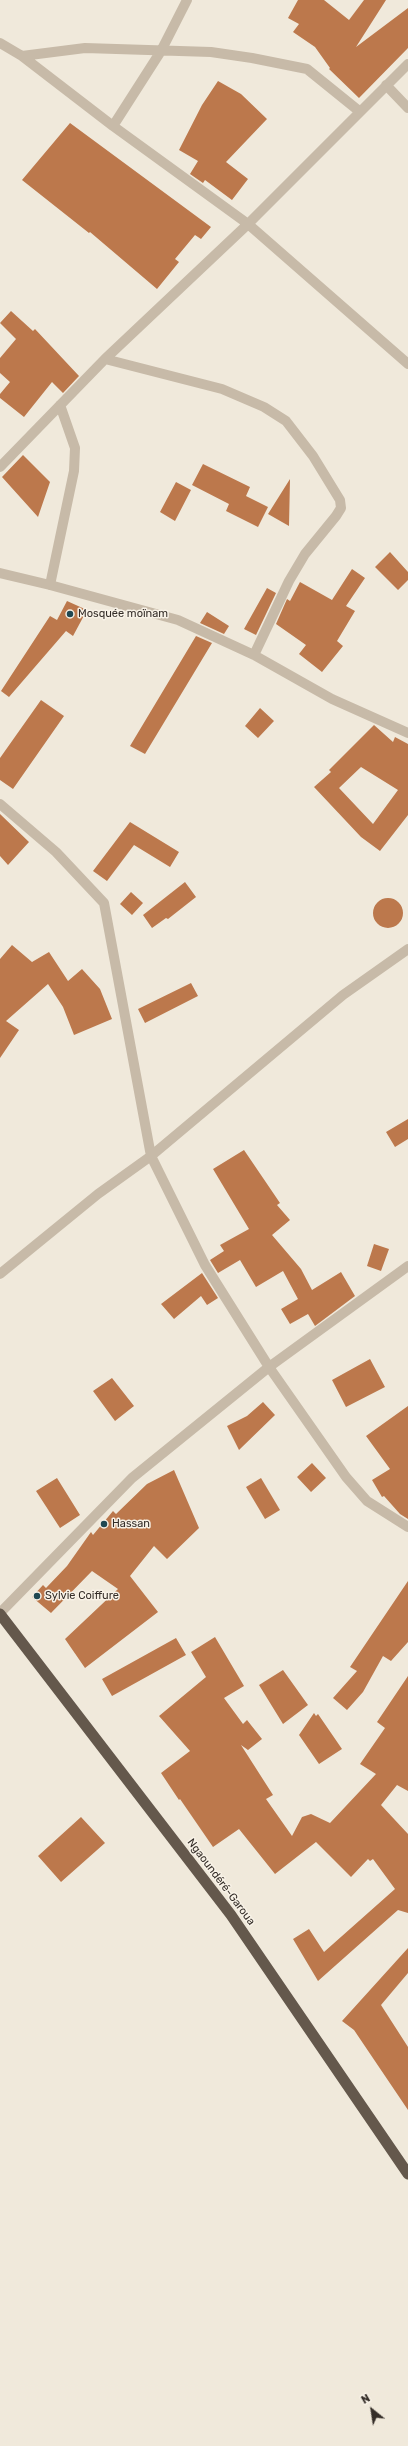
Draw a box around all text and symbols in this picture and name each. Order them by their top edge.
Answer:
place label: Mosquée moïnam [78,607,168,621]
marker: Mosquée moïnam [65,609,75,619]
place label: Hassan [112,1517,150,1531]
marker: Hassan [99,1519,109,1529]
place label: Sylvie Coiffure [45,1589,119,1603]
marker: Sylvie Coiffure [32,1591,42,1601]
street label: Ngaoundéré-Garoua [184,1836,258,1928]
north arrow [352,2390,392,2430]
text: N [359,2392,372,2407]

